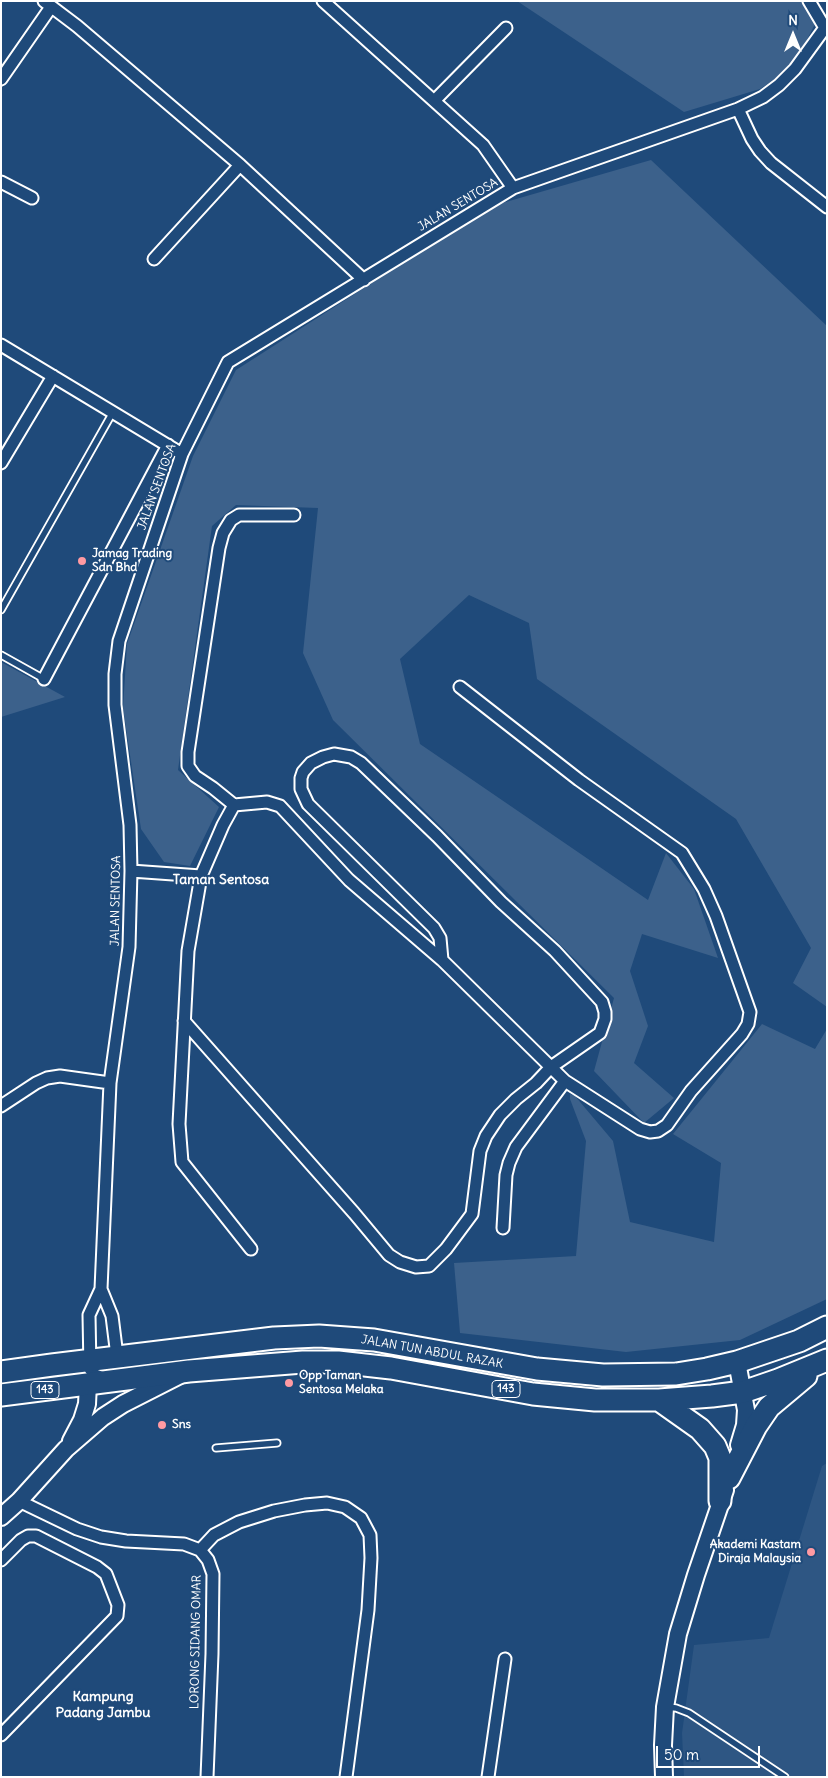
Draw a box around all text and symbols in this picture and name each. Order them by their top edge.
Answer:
north arrow [768,10,818,60]
text: N [788,11,798,29]
street label: JALAN SENTOSA [415,175,501,235]
street label: JALAN SENTOSA [135,442,179,532]
place label: Jamag Trading Sdn Bhd [92,547,172,575]
marker: Jamag Trading Sdn Bhd [76,555,88,567]
street label: JALAN SENTOSA [108,855,124,947]
district label: Taman Sentosa [173,872,269,888]
street label: JALAN TUN ABDUL RAZAK [360,1332,504,1372]
place label: Opp Taman Sentosa Melaka [299,1369,383,1397]
marker: Opp Taman Sentosa Melaka [283,1377,295,1389]
road number: 143 [492,1380,520,1398]
road number: 143 [31,1382,59,1398]
place label: Sns [172,1418,191,1432]
marker: Sns [156,1419,168,1431]
place label: Akademi Kastam Diraja Malaysia [710,1538,801,1566]
marker: Akademi Kastam Diraja Malaysia [805,1546,817,1558]
street label: LORONG SIDANG OMAR [188,1575,204,1709]
district label: Kampung Padang Jambu [56,1689,150,1721]
scale bar [658,1736,762,1768]
text: 50 m [664,1745,699,1764]

